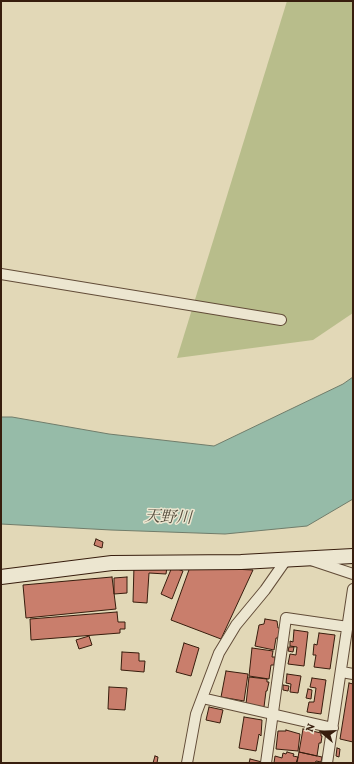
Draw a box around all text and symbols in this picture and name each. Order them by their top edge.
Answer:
water label: 天野川 [144,508,192,528]
north arrow [302,712,342,752]
text: N [302,722,319,734]

